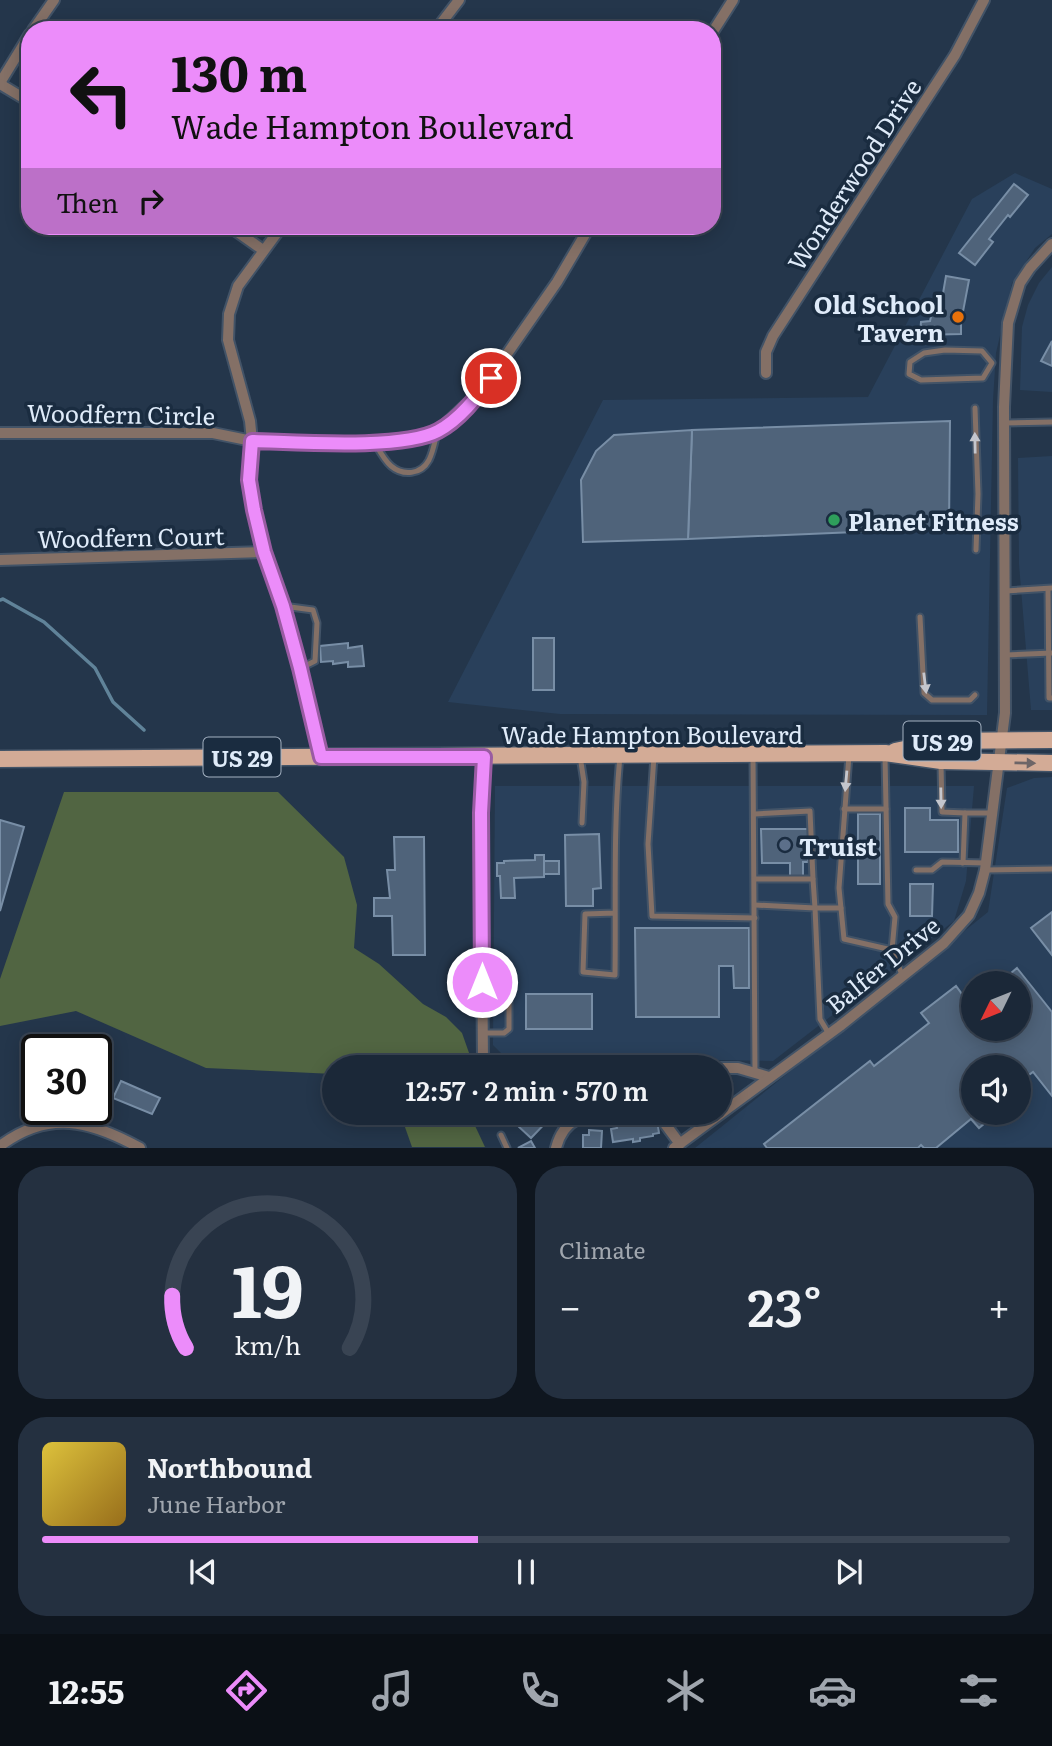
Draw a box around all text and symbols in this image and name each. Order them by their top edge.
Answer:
text: 130 m [171,34,307,107]
icon: left [56,49,147,140]
street label: Wonderwood Drive [778,71,928,277]
text: Wade Hampton Boulevard [171,101,574,149]
text: Then [56,182,118,221]
icon: right [132,182,170,220]
place label: Old School Tavern [814,286,944,349]
marker: Old School Tavern [950,309,966,325]
pin [461,348,521,408]
icon: arrive [472,359,510,397]
street label: Woodfern Circle [27,394,215,432]
one-way arrow [970,431,981,453]
place label: Planet Fitness [848,503,1019,538]
marker: Planet Fitness [826,512,842,528]
street label: Woodfern Court [37,517,225,555]
one-way arrow [919,672,930,694]
street label: Wade Hampton Boulevard [501,716,803,751]
road number: US 29 [904,722,981,761]
road number: US 29 [204,737,280,776]
one-way arrow [1014,757,1036,769]
one-way arrow [840,771,851,793]
one-way arrow [936,787,947,809]
place label: Truist [799,828,877,863]
marker: Truist [777,837,793,853]
street label: Balfer Drive [818,907,946,1021]
position arrow [445,945,519,1019]
north arrow [961,971,1031,1041]
map controls [961,971,1031,1125]
speed limit sign: 30 [21,1034,112,1125]
button: sound [961,1055,1031,1125]
text: 12:57 · 2 min · 570 m [405,1070,649,1109]
text: Climate [559,1232,645,1266]
text: 19 [231,1233,304,1341]
text: 23° [747,1266,822,1343]
text: − [559,1276,581,1333]
text: + [988,1276,1010,1333]
text: km/h [234,1326,301,1363]
text: Northbound [147,1447,312,1486]
text: June Harbor [147,1486,285,1520]
icon: previous [184,1553,222,1591]
icon: pause [507,1553,545,1591]
icon: next [830,1553,868,1591]
text: 12:55 [49,1666,125,1714]
icon: directions [222,1666,271,1715]
icon: music [368,1666,417,1715]
icon: phone [515,1666,564,1715]
icon: climate [661,1666,710,1715]
icon: car [808,1666,857,1715]
icon: filters [954,1666,1003,1715]

